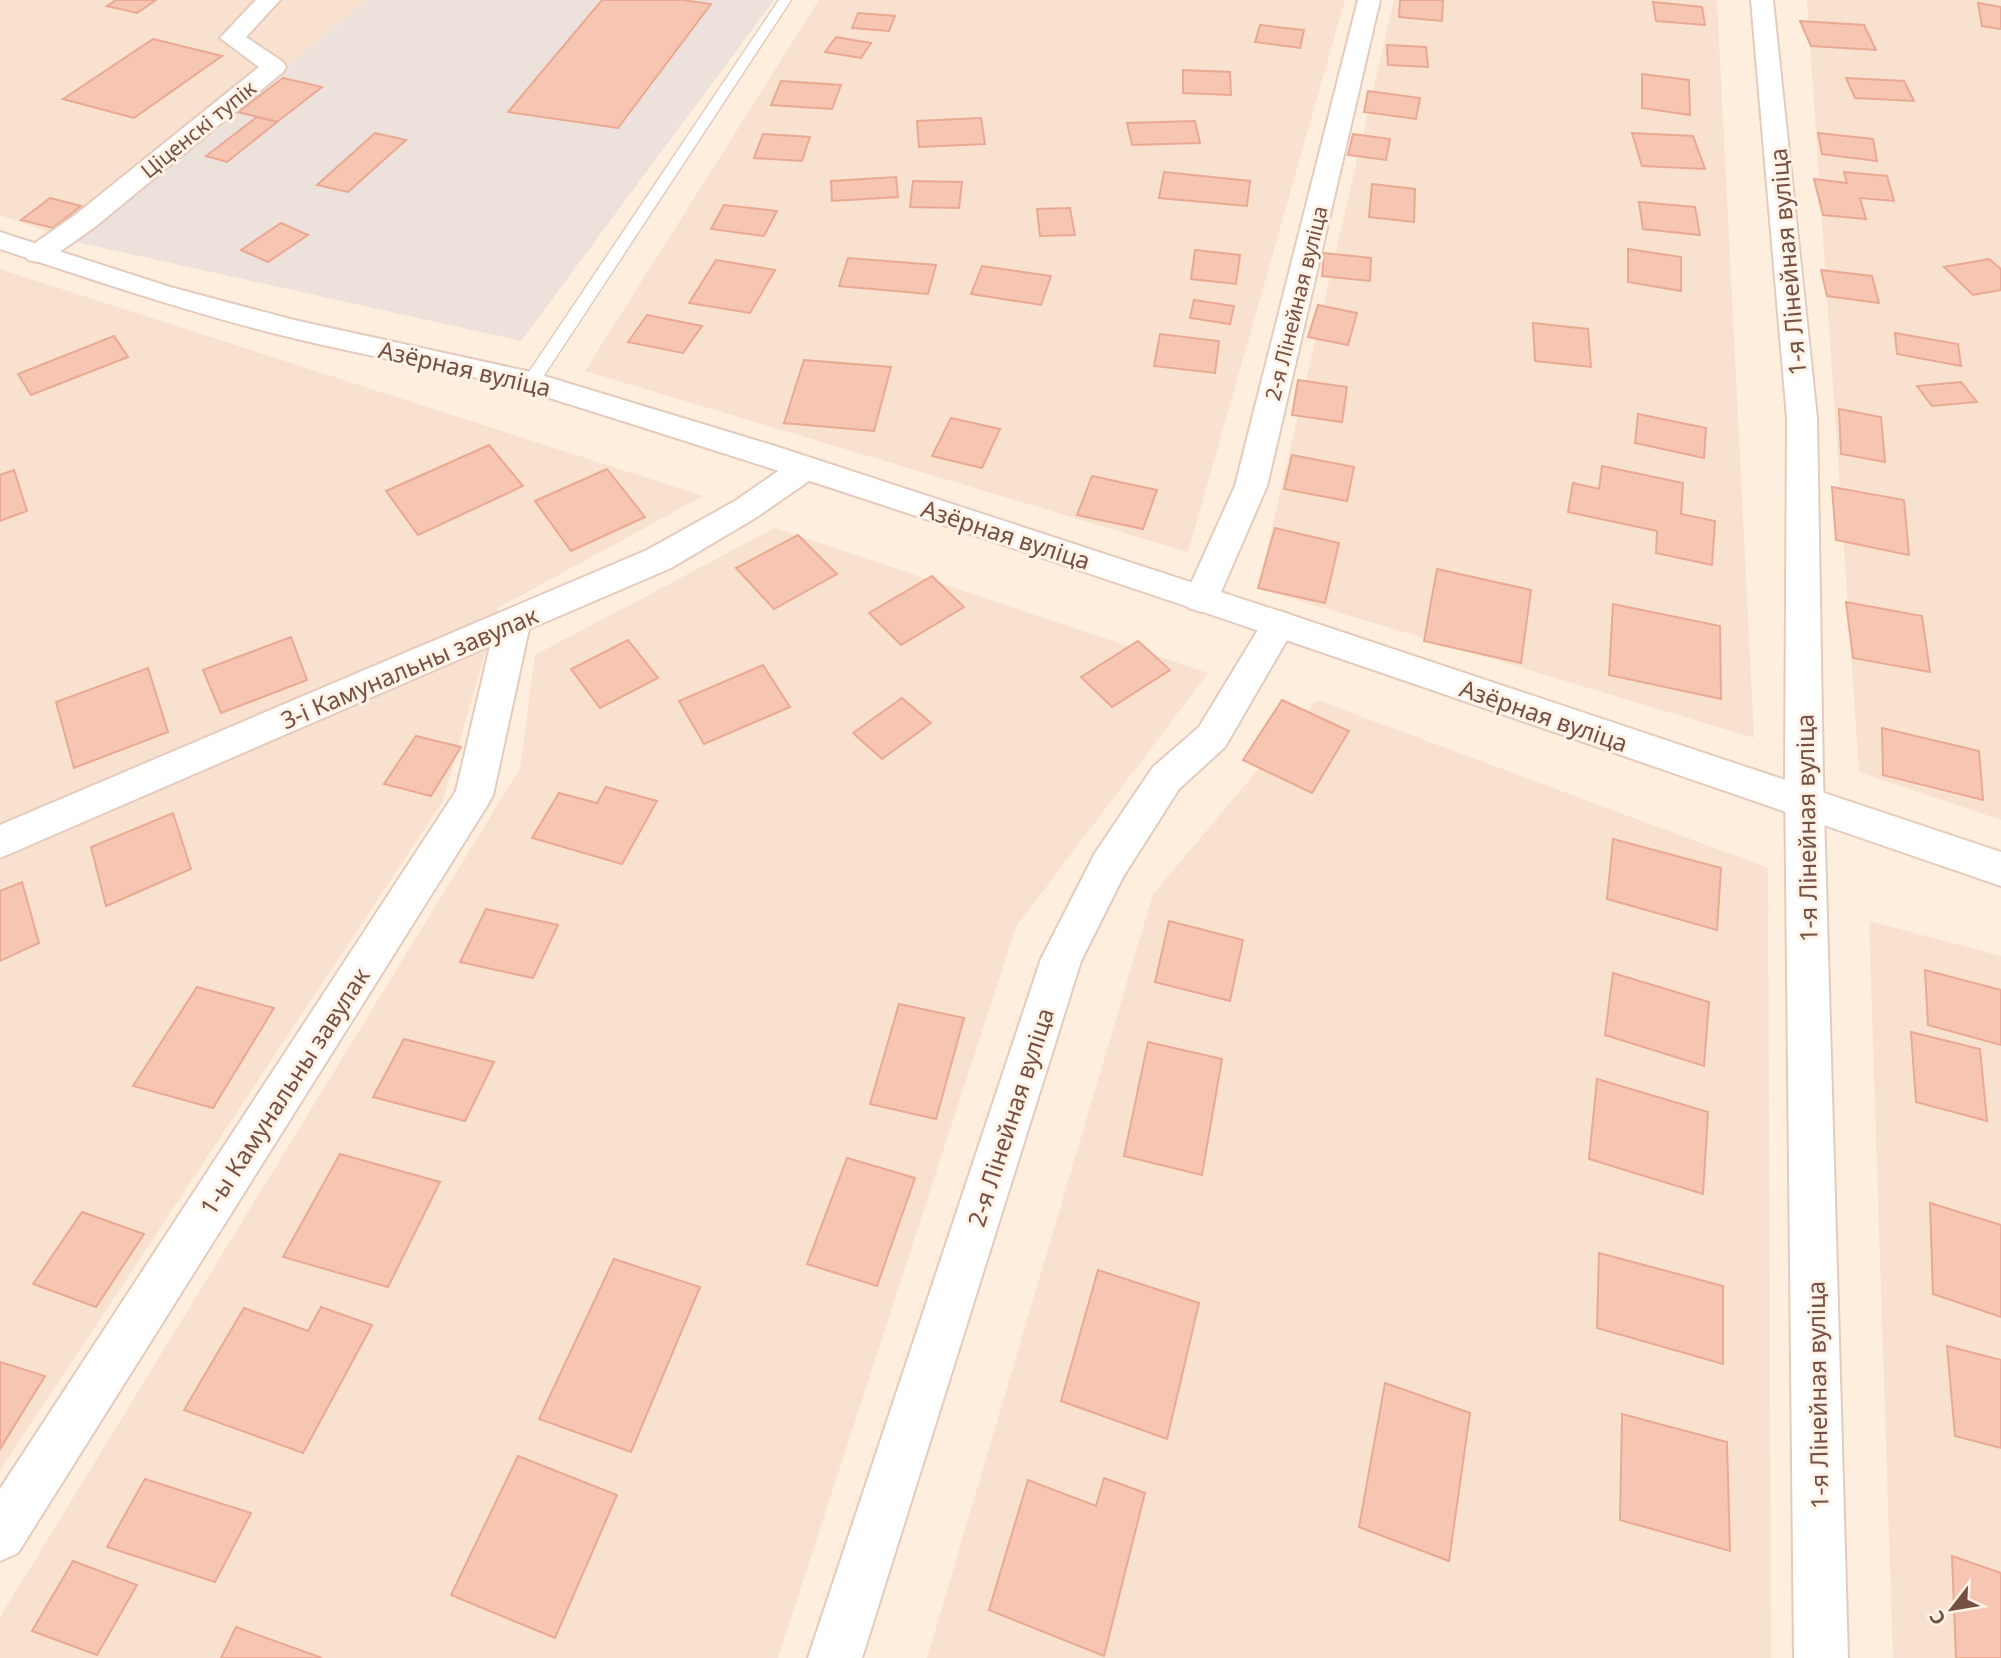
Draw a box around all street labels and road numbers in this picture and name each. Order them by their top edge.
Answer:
street label: Ціценскі тупік [135,74,261,184]
street label: 1-я Лінейная вуліца [1761,147,1813,377]
street label: 2-я Лінейная вуліца [1258,203,1334,403]
street label: Азёрная вуліца [376,332,554,404]
street label: Азёрная вуліца [917,491,1095,577]
street label: 3-і Камунальны завулак [275,598,543,736]
street label: Азёрная вуліца [1456,671,1632,759]
street label: 1-я Лінейная вуліца [1788,714,1824,942]
street label: 1-ы Камунальны завулак [192,961,377,1221]
street label: 2-я Лінейная вуліца [959,1003,1061,1231]
street label: 1-я Лінейная вуліца [1799,1281,1835,1509]

